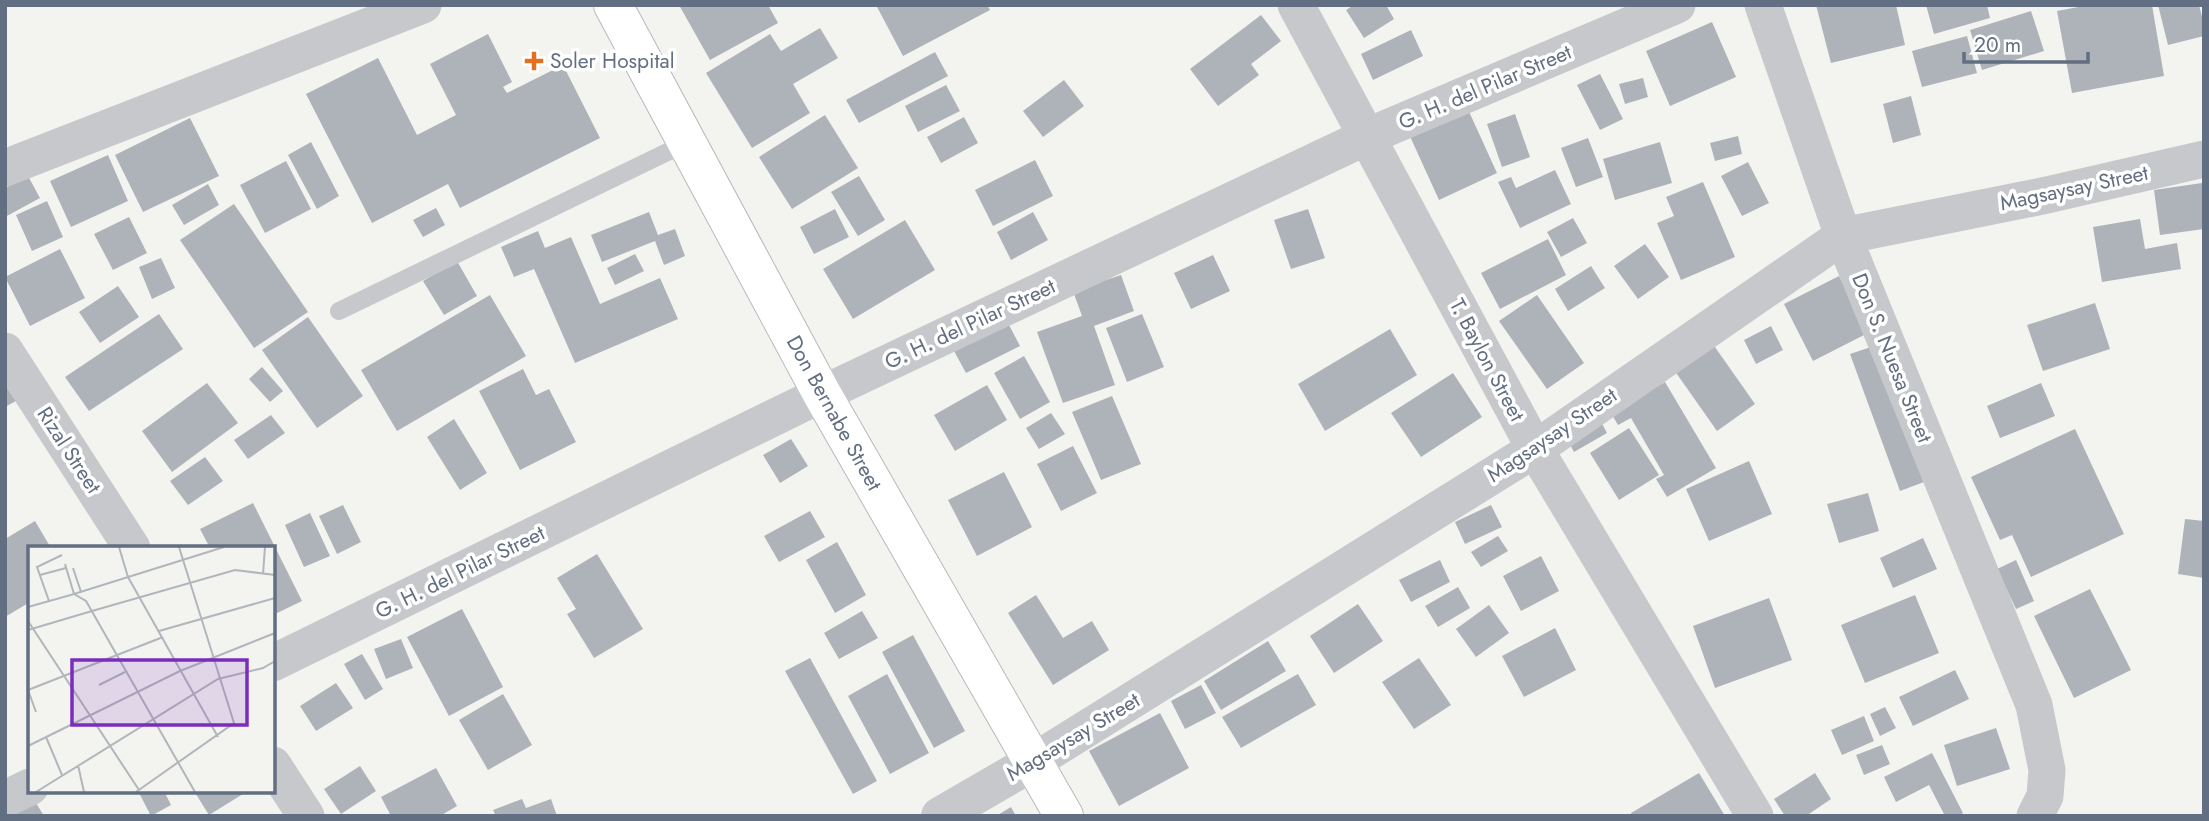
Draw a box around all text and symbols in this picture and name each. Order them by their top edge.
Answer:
scale bar [1964,21,2088,65]
text: 20 m [1974,30,2021,60]
street label: G. H. del Pilar Street [1394,37,1576,137]
place label: Soler Hospital [550,46,674,76]
marker: Soler Hospital [524,51,544,71]
street label: Magsaysay Street [1997,158,2151,218]
street label: Don S. Nuesa Street [1844,269,1940,447]
street label: G. H. del Pilar Street [880,271,1060,377]
street label: T. Baylon Street [1442,293,1532,427]
street label: Don Bernabe Street [779,330,889,496]
street label: Magsaysay Street [1481,380,1623,490]
street label: Rizal Street [30,401,108,499]
street label: G. H. del Pilar Street [370,518,550,626]
inset map [28,546,275,793]
street label: Magsaysay Street [1001,685,1145,789]

